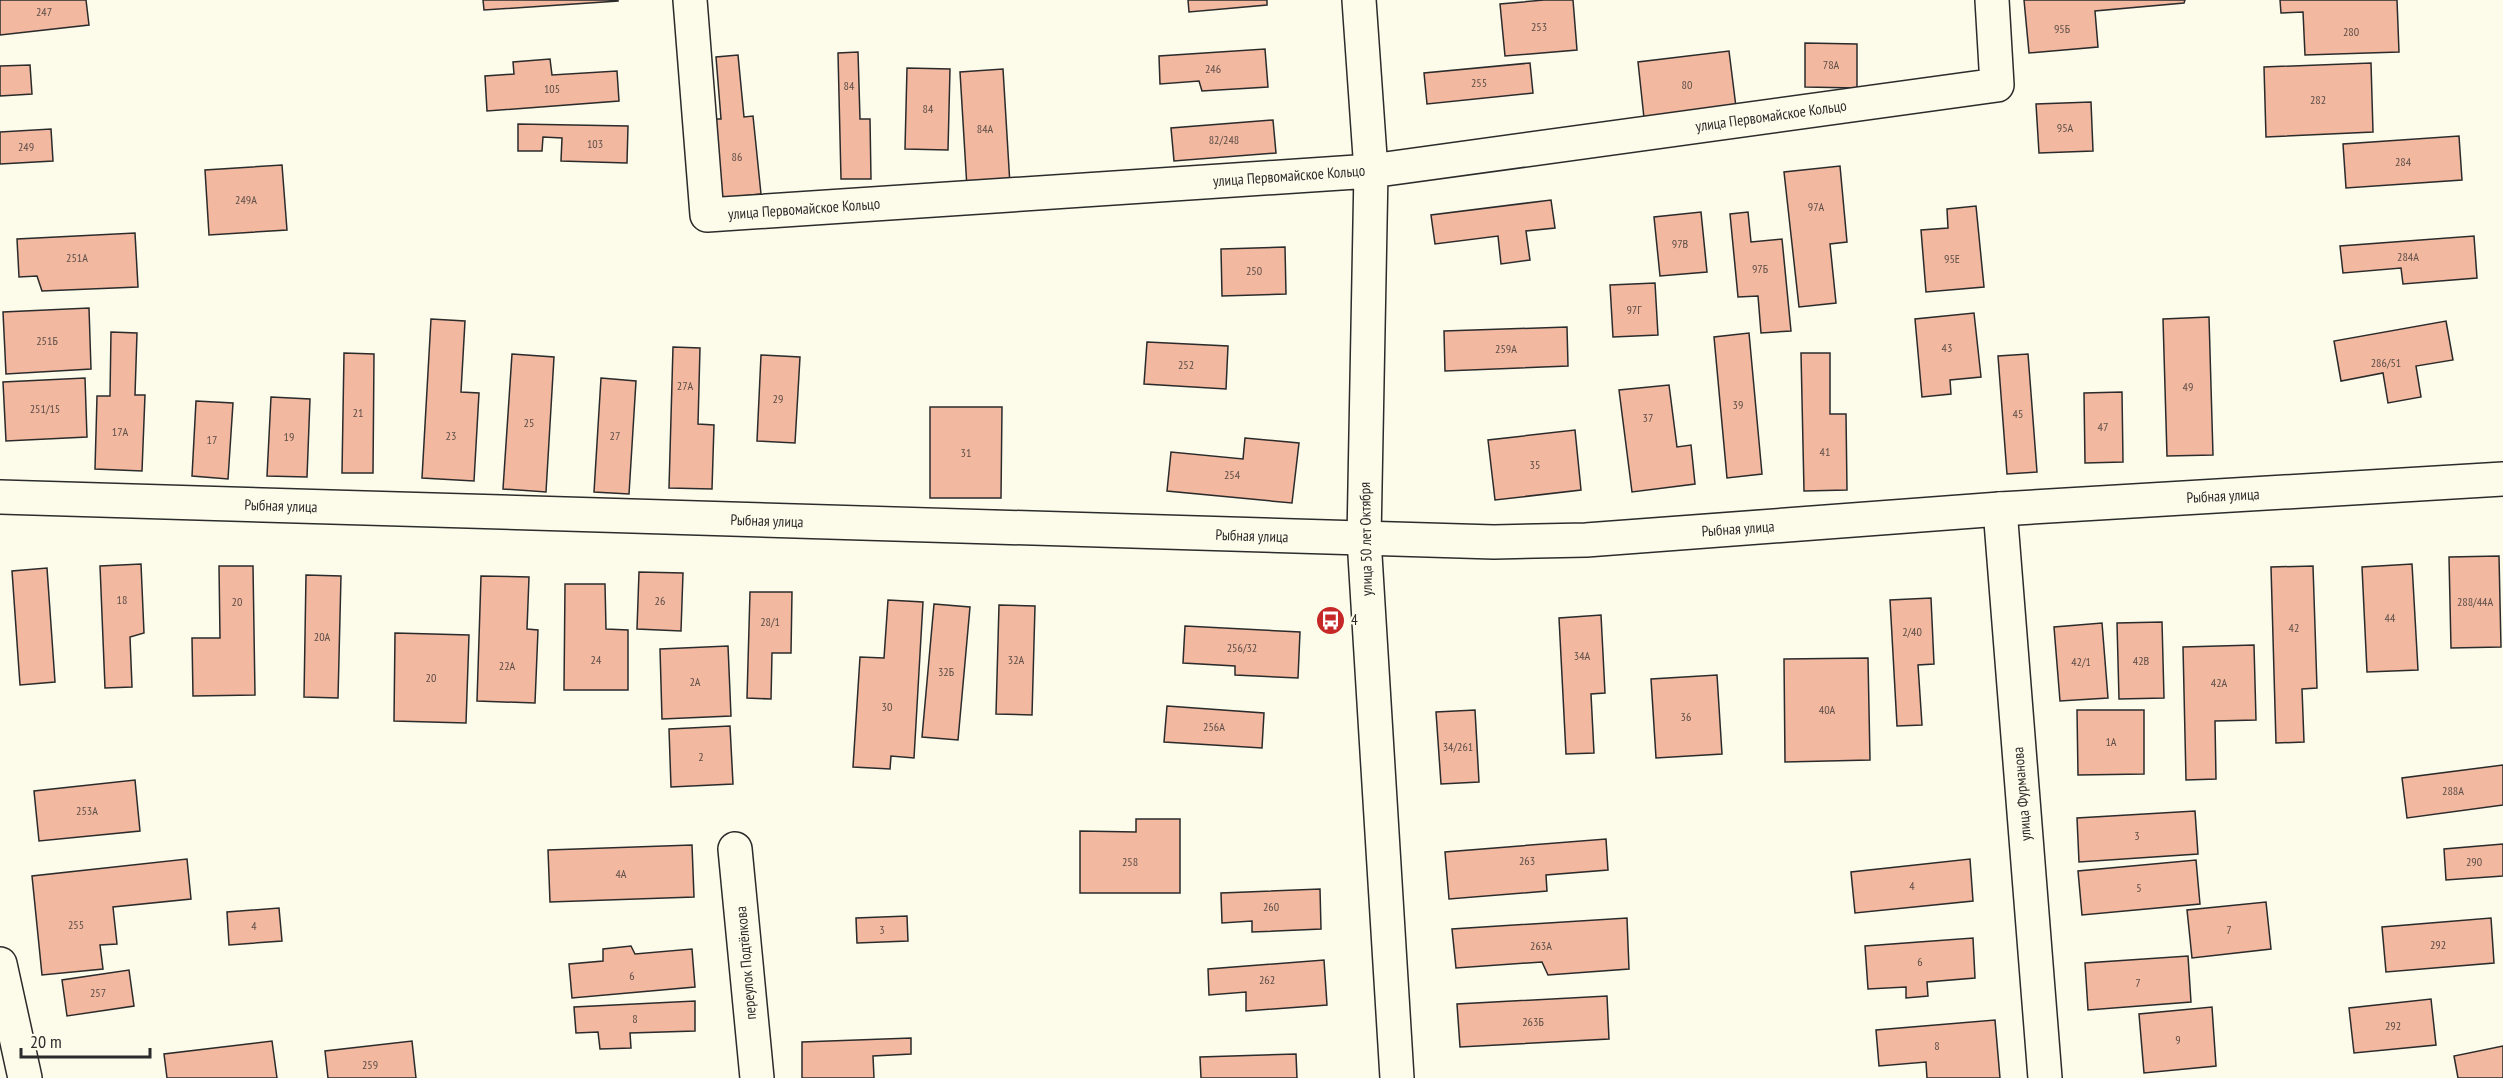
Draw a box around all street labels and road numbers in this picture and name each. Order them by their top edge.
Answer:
street label: улица Первомайское Кольцо [1694,95,1848,136]
street label: улица Первомайское Кольцо [1212,161,1366,190]
street label: улица Первомайское Кольцо [727,194,881,223]
street label: улица 50 лет Октября [1355,482,1376,596]
street label: Рыбная улица [2186,484,2260,507]
street label: Рыбная улица [244,495,318,516]
street label: Рыбная улица [730,510,804,531]
street label: Рыбная улица [1701,516,1775,541]
street label: Рыбная улица [1215,525,1289,546]
street label: улица Фурманова [2008,746,2035,842]
street label: переулок Подтёлкова [731,905,760,1021]

